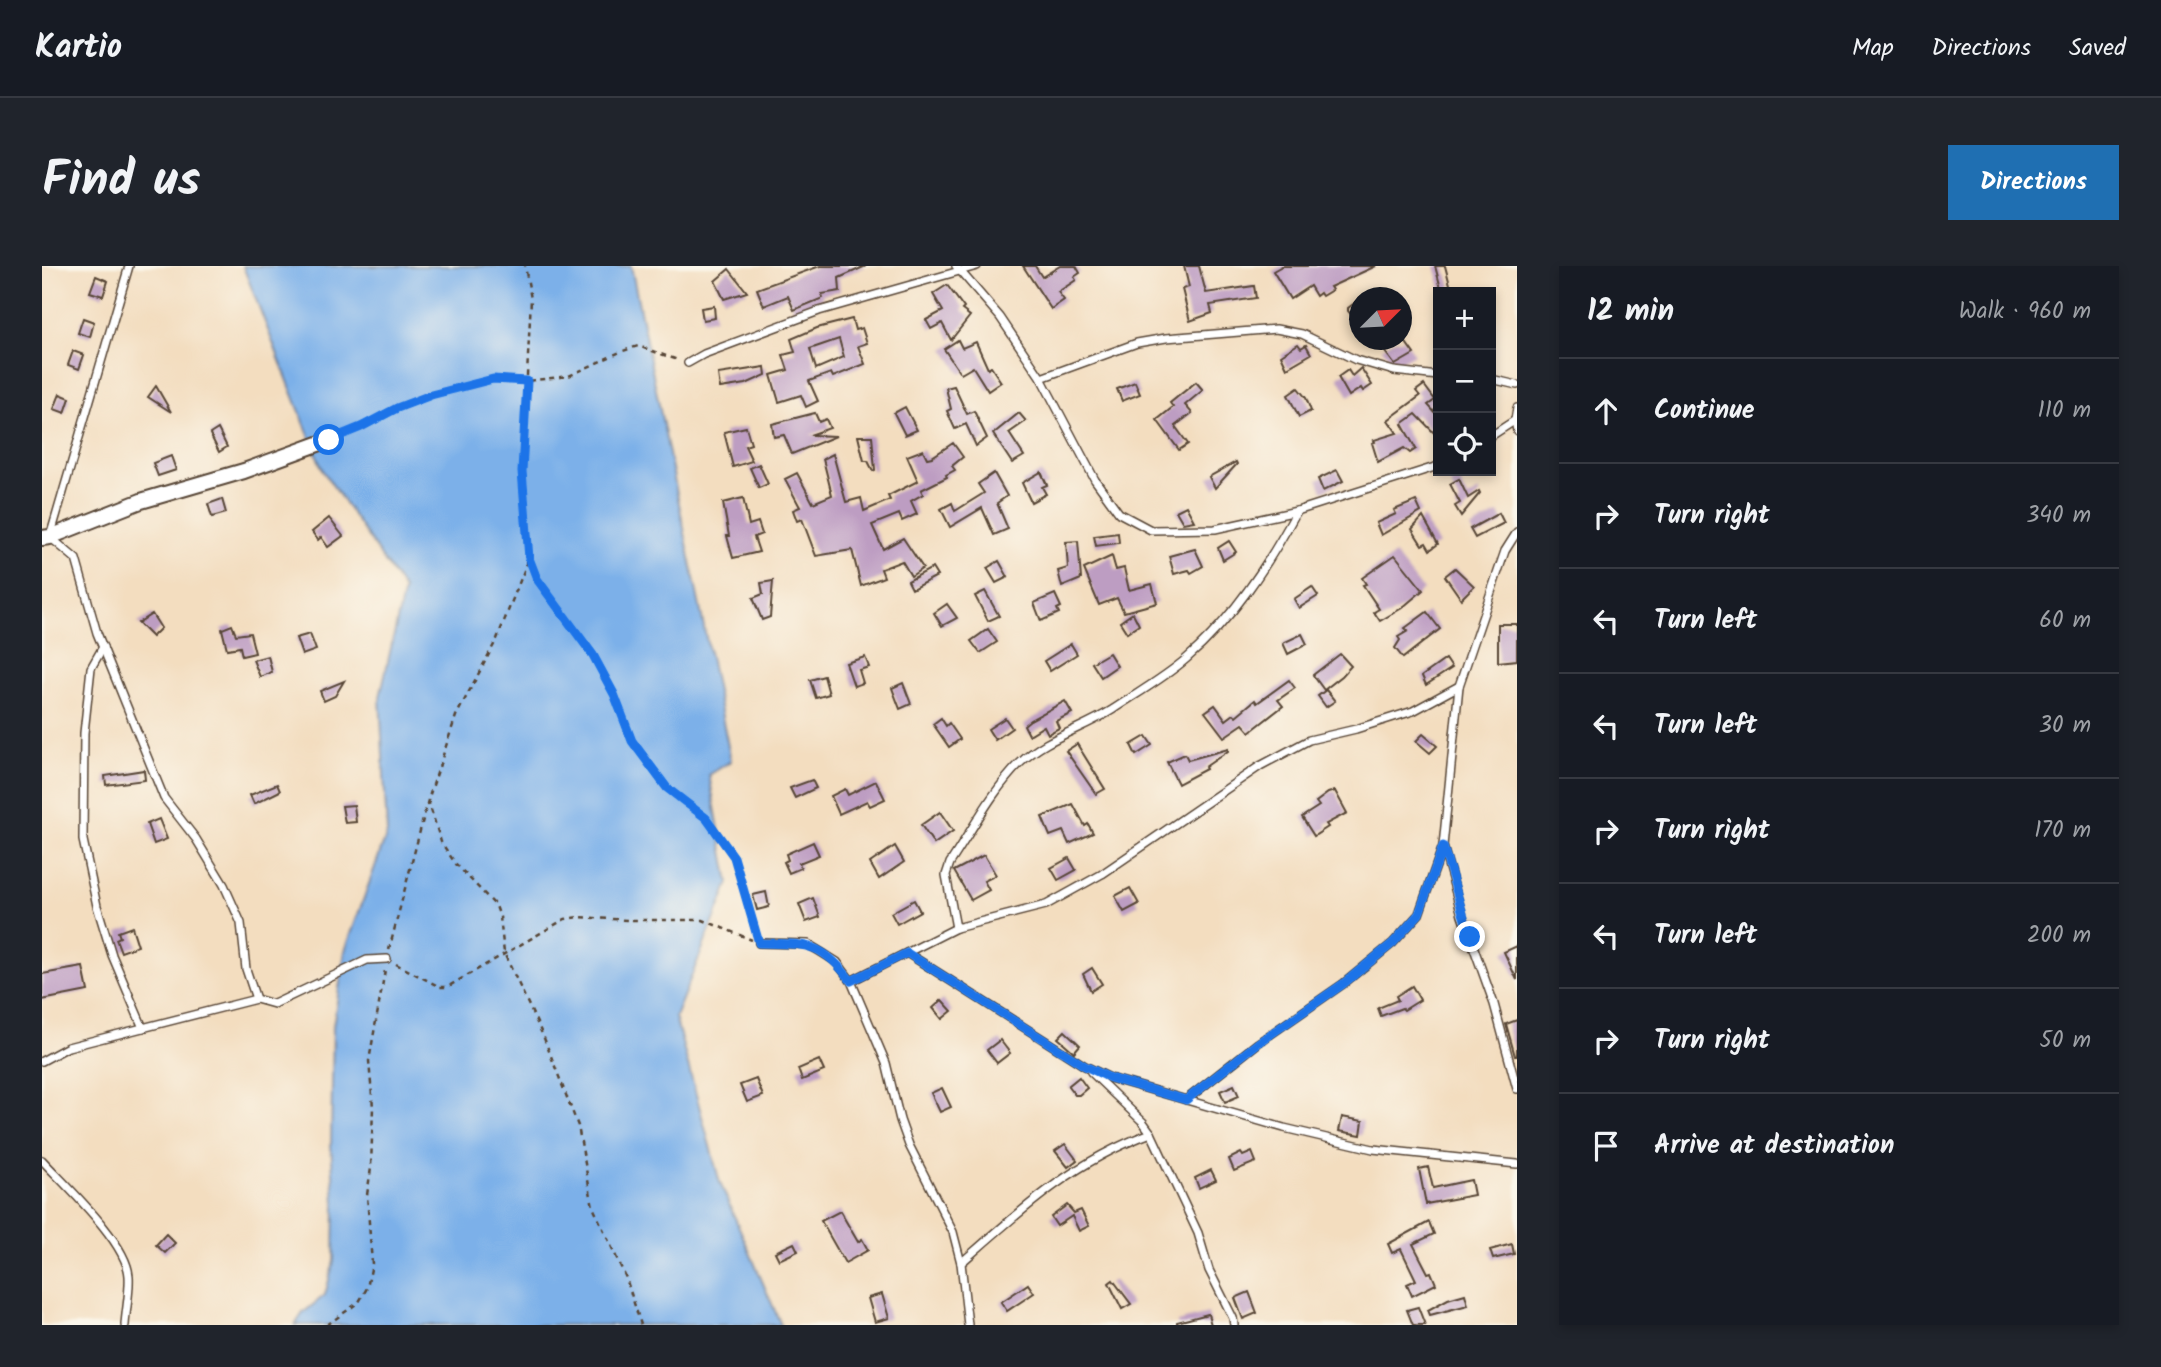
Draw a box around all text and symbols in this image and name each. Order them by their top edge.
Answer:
text: Kartio [35,22,122,75]
text: Map [1852,29,1894,68]
text: Directions [1932,29,2031,68]
text: Saved [2069,29,2126,68]
text: Find us [42,143,200,221]
button: Directions [1948,145,2119,220]
north arrow [1349,287,1412,350]
map controls [1433,287,1496,476]
button: + [1433,287,1496,350]
text: 12 min [1587,288,1674,336]
text: Walk · 960 m [1959,294,2091,330]
button: − [1433,350,1496,413]
text: Continue [1654,390,1755,432]
icon: ahead [1587,392,1625,430]
text: 110 m [2038,393,2091,429]
button: locate [1433,413,1496,476]
route start [313,424,344,455]
text: Turn right [1654,495,1770,537]
icon: right [1587,497,1625,535]
text: 340 m [2026,498,2091,534]
text: Turn left [1654,600,1757,642]
icon: left [1587,602,1625,640]
text: 60 m [2039,603,2091,639]
text: Turn left [1654,705,1757,747]
icon: left [1587,707,1625,745]
text: 30 m [2039,708,2091,744]
text: Turn right [1654,810,1770,852]
icon: right [1587,812,1625,850]
text: 170 m [2034,813,2091,849]
text: Turn left [1654,915,1757,957]
icon: left [1587,917,1625,955]
text: 200 m [2027,918,2091,954]
route end [1454,921,1485,952]
text: Turn right [1654,1020,1770,1062]
icon: right [1587,1022,1625,1060]
text: 50 m [2040,1023,2091,1059]
text: Arrive at destination [1654,1125,1894,1167]
icon: arrive [1587,1127,1625,1165]

